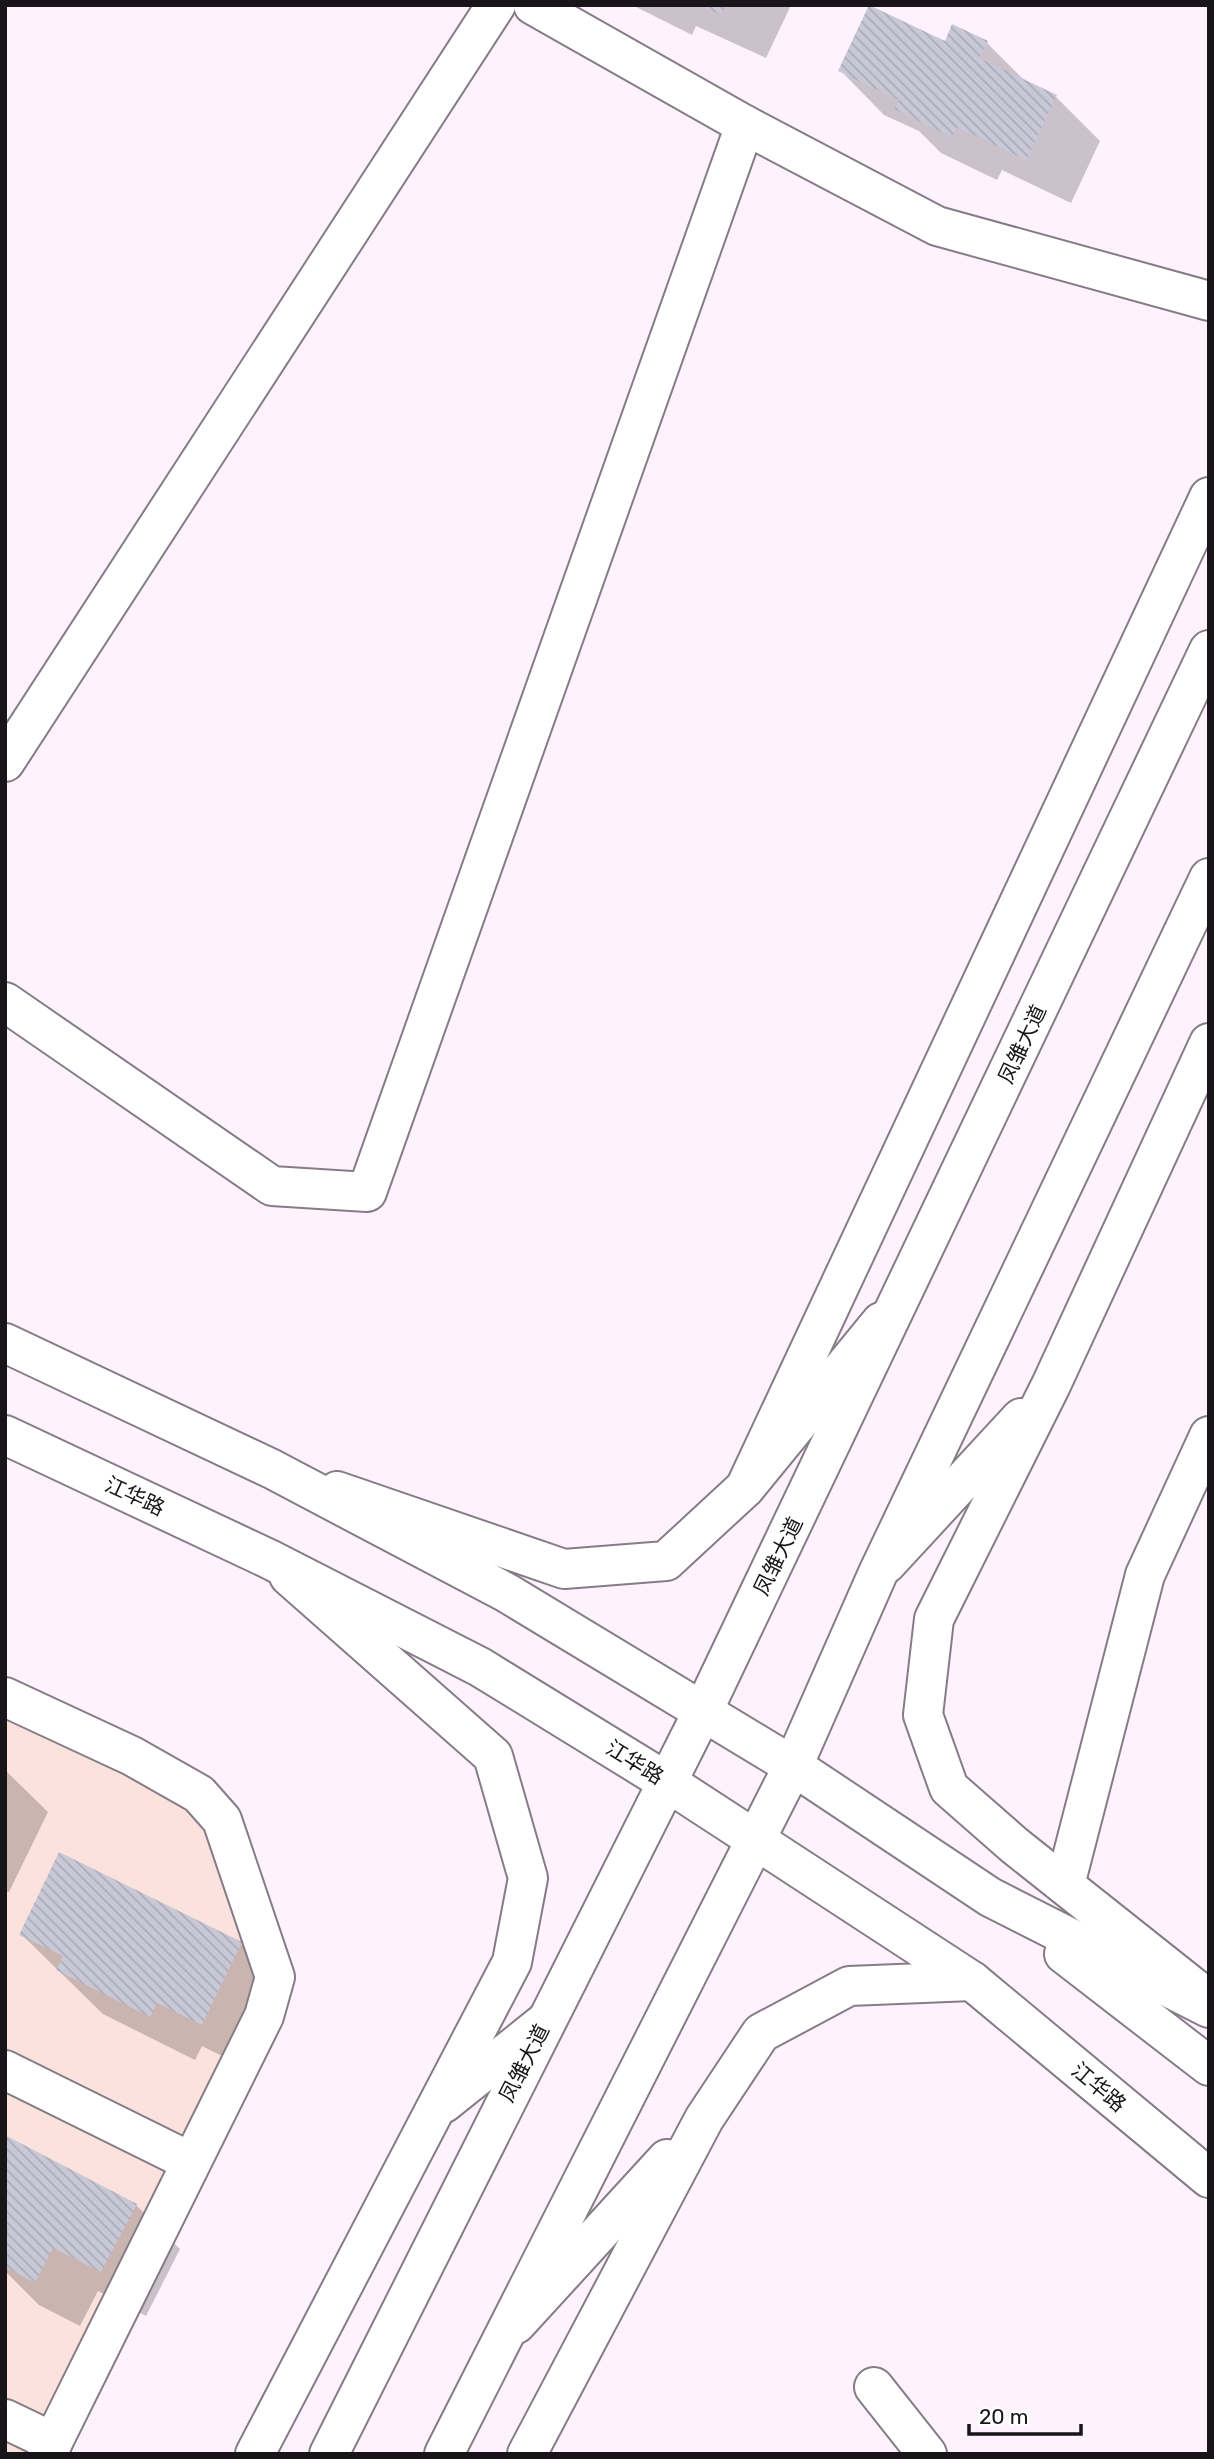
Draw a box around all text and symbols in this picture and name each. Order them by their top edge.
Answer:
street label: 凤雏大道 [993,1001,1051,1087]
street label: 江华路 [101,1471,169,1521]
street label: 凤雏大道 [748,1513,808,1599]
street label: 江华路 [602,1735,668,1789]
street label: 凤雏大道 [494,2020,554,2106]
street label: 江华路 [1067,2057,1131,2117]
scale bar [969,2392,1081,2436]
text: 20 m [979,2404,1028,2429]

